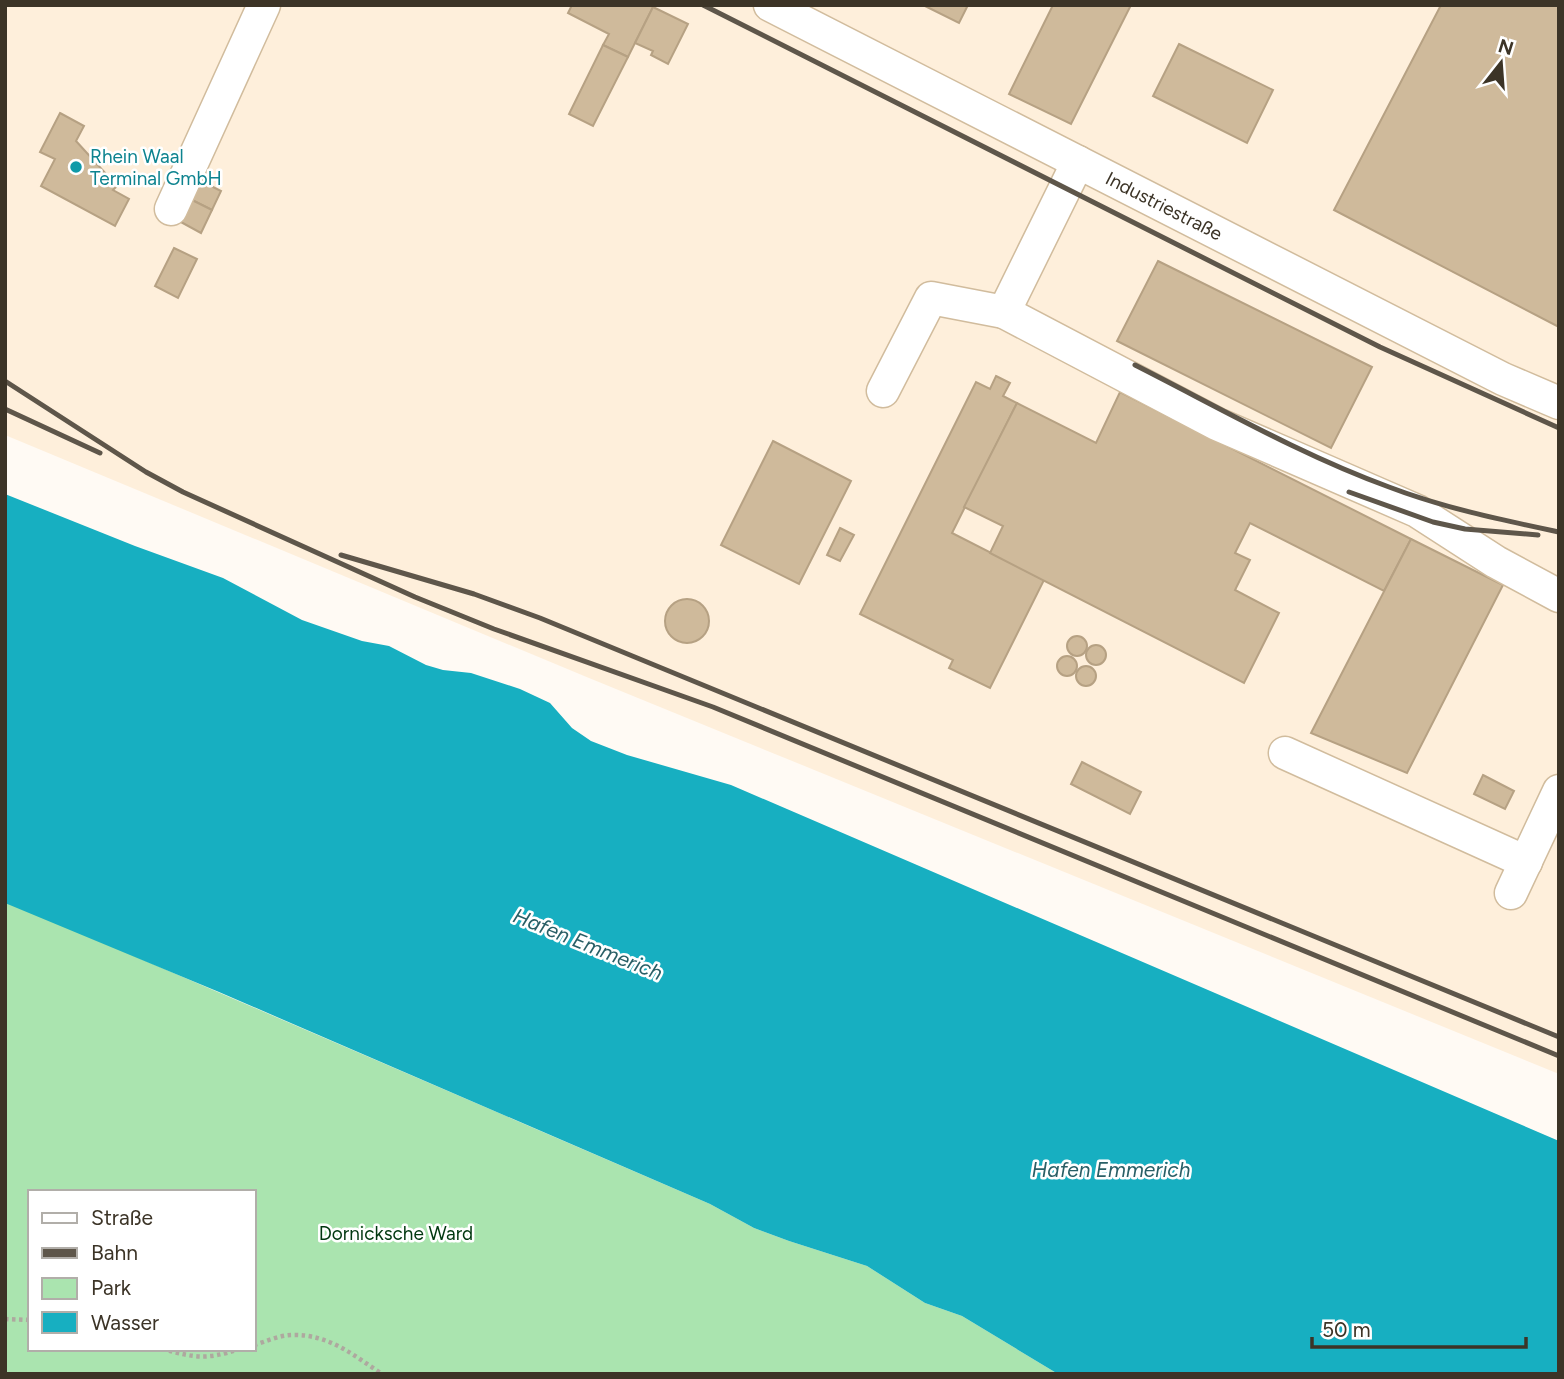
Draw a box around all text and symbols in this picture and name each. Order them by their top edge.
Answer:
north arrow [1466,28,1536,98]
text: N [1495,34,1516,60]
place label: Rhein Waal Terminal GmbH [90,145,222,190]
marker: Rhein Waal Terminal GmbH [68,159,84,175]
street label: Industriestraße [1102,167,1226,245]
water label: Hafen Emmerich [510,903,667,985]
water label: Hafen Emmerich [1032,1157,1191,1182]
legend [28,1190,256,1351]
text: Straße [91,1205,153,1230]
park label: Dornicksche Ward [319,1222,473,1245]
text: Bahn [91,1240,138,1265]
text: Park [91,1275,132,1300]
scale bar [1312,1306,1526,1350]
text: Wasser [91,1310,159,1335]
text: 50 m [1322,1317,1371,1342]

